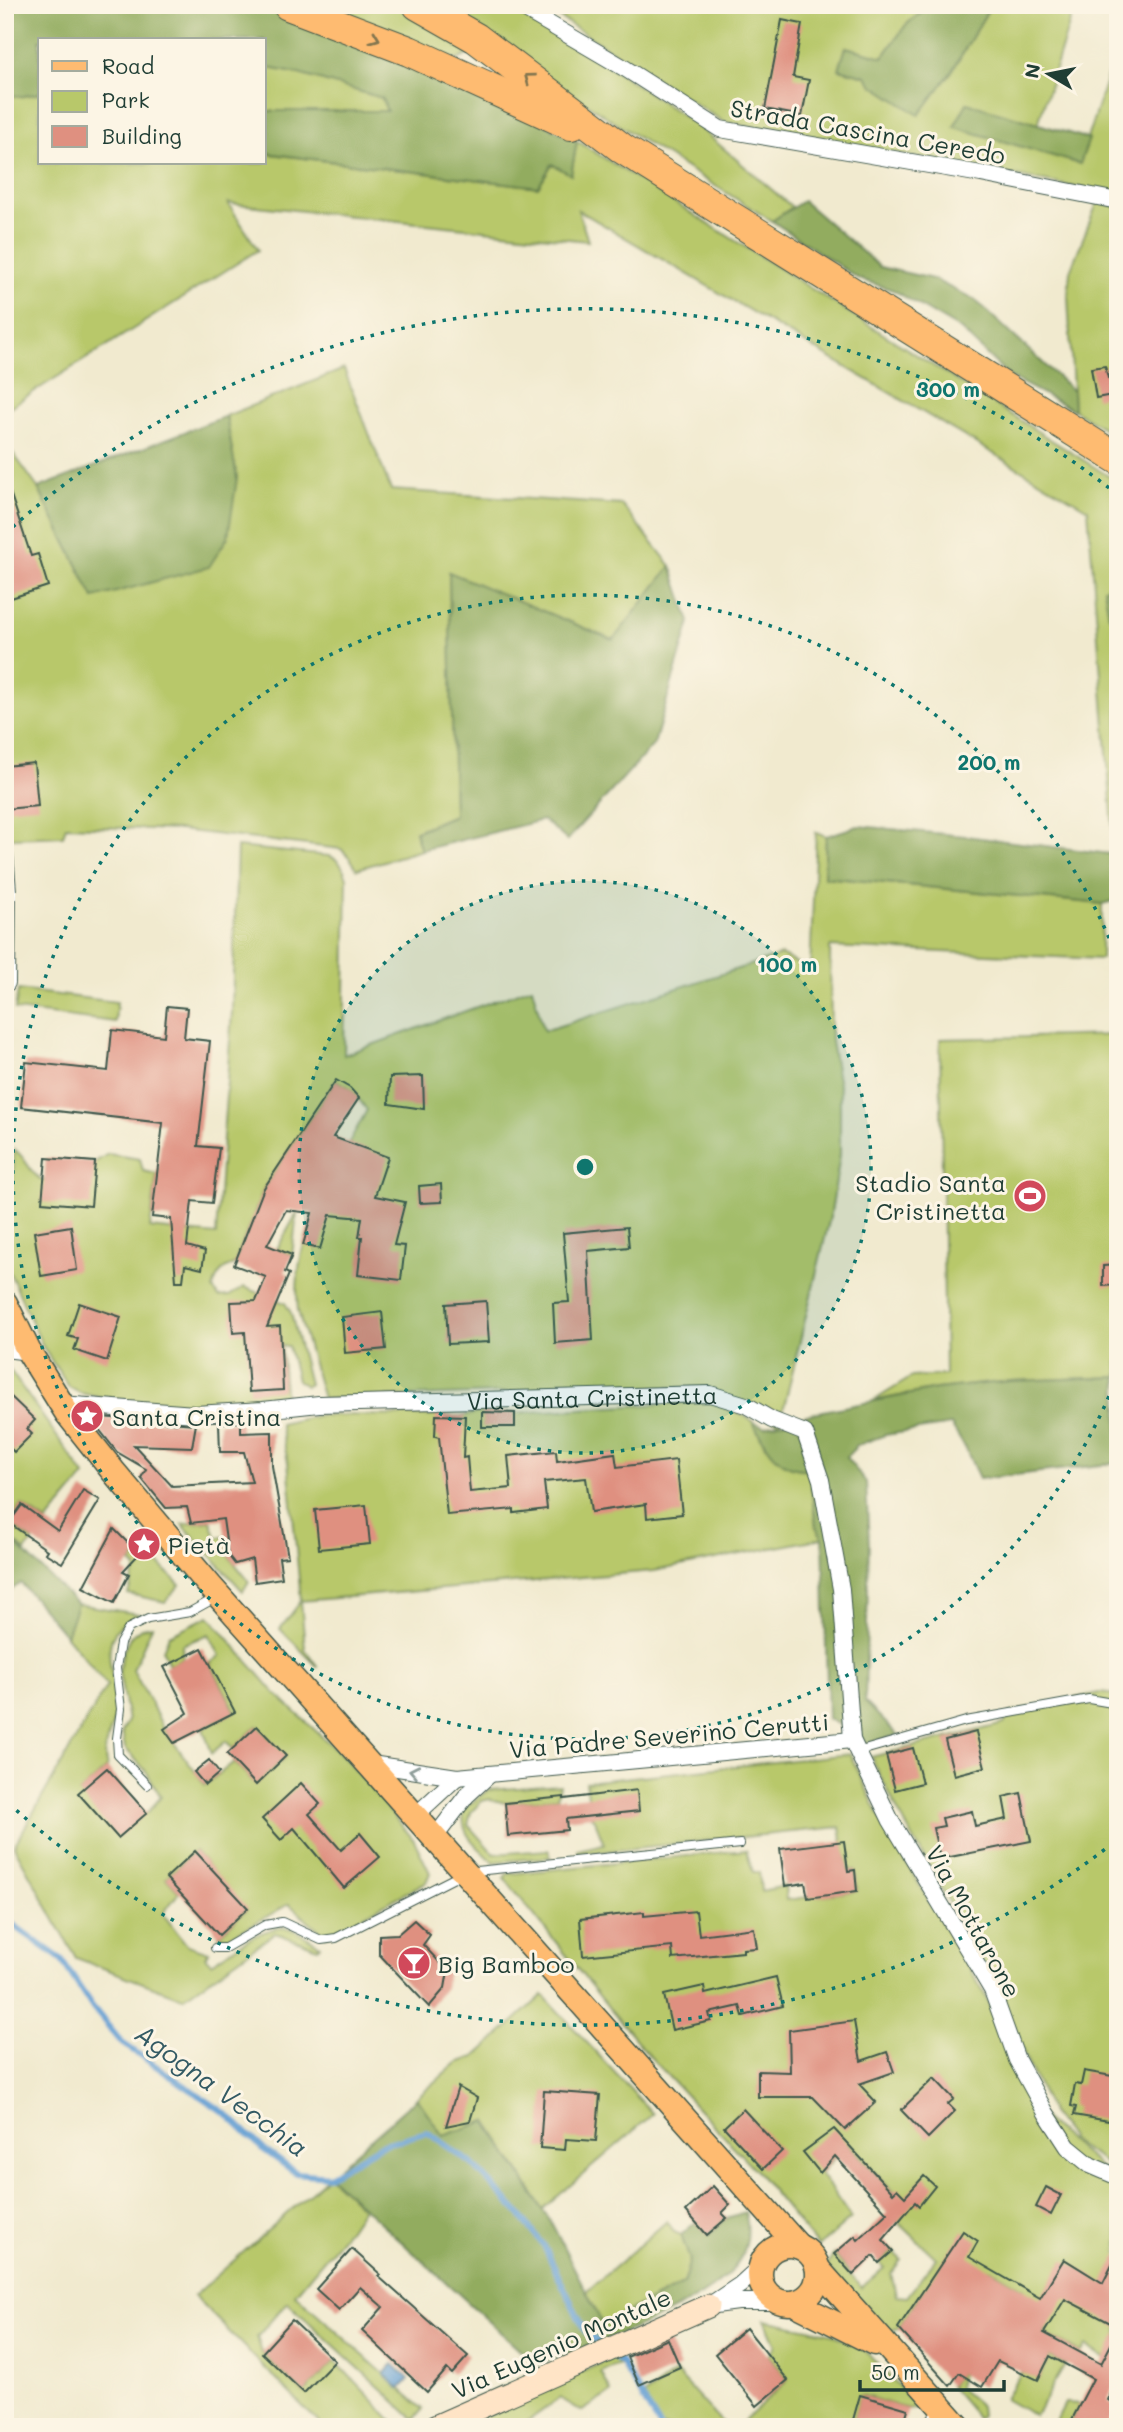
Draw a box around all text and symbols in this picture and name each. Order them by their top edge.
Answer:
one-way arrow [368,29,380,43]
legend [38,38,266,164]
north arrow [1014,38,1084,108]
text: Road [102,52,154,79]
text: N [1018,62,1045,80]
one-way arrow [524,74,537,87]
text: Park [102,86,150,113]
street label: Strada Cascina Ceredo [728,92,1008,170]
text: Building [102,122,182,149]
text: 300 m [916,375,980,402]
text: 200 m [958,748,1020,775]
text: 100 m [757,950,817,977]
centre of rings [573,1155,597,1179]
place label: Stadio Santa Cristinetta [855,1167,1006,1226]
sports icon: Stadio Santa Cristinetta [1011,1177,1049,1215]
street label: Via Santa Cristinetta [466,1378,718,1416]
place icon: Santa Cristina [68,1397,106,1435]
place label: Santa Cristina [112,1401,281,1432]
place icon: Pietà [125,1525,163,1563]
place label: Pietà [168,1529,230,1560]
street label: Via Padre Severino Cerutti [508,1706,830,1764]
one-way arrow [408,1764,420,1779]
street label: Via Mottarone [919,1839,1029,2003]
bar icon: Big Bamboo [395,1944,433,1982]
place label: Big Bamboo [438,1948,575,1979]
water label: Agogna Vecchia [129,2016,315,2164]
street label: Via Eugenio Montale [447,2281,675,2405]
scale bar [860,2348,1004,2392]
text: 50 m [871,2358,920,2385]

